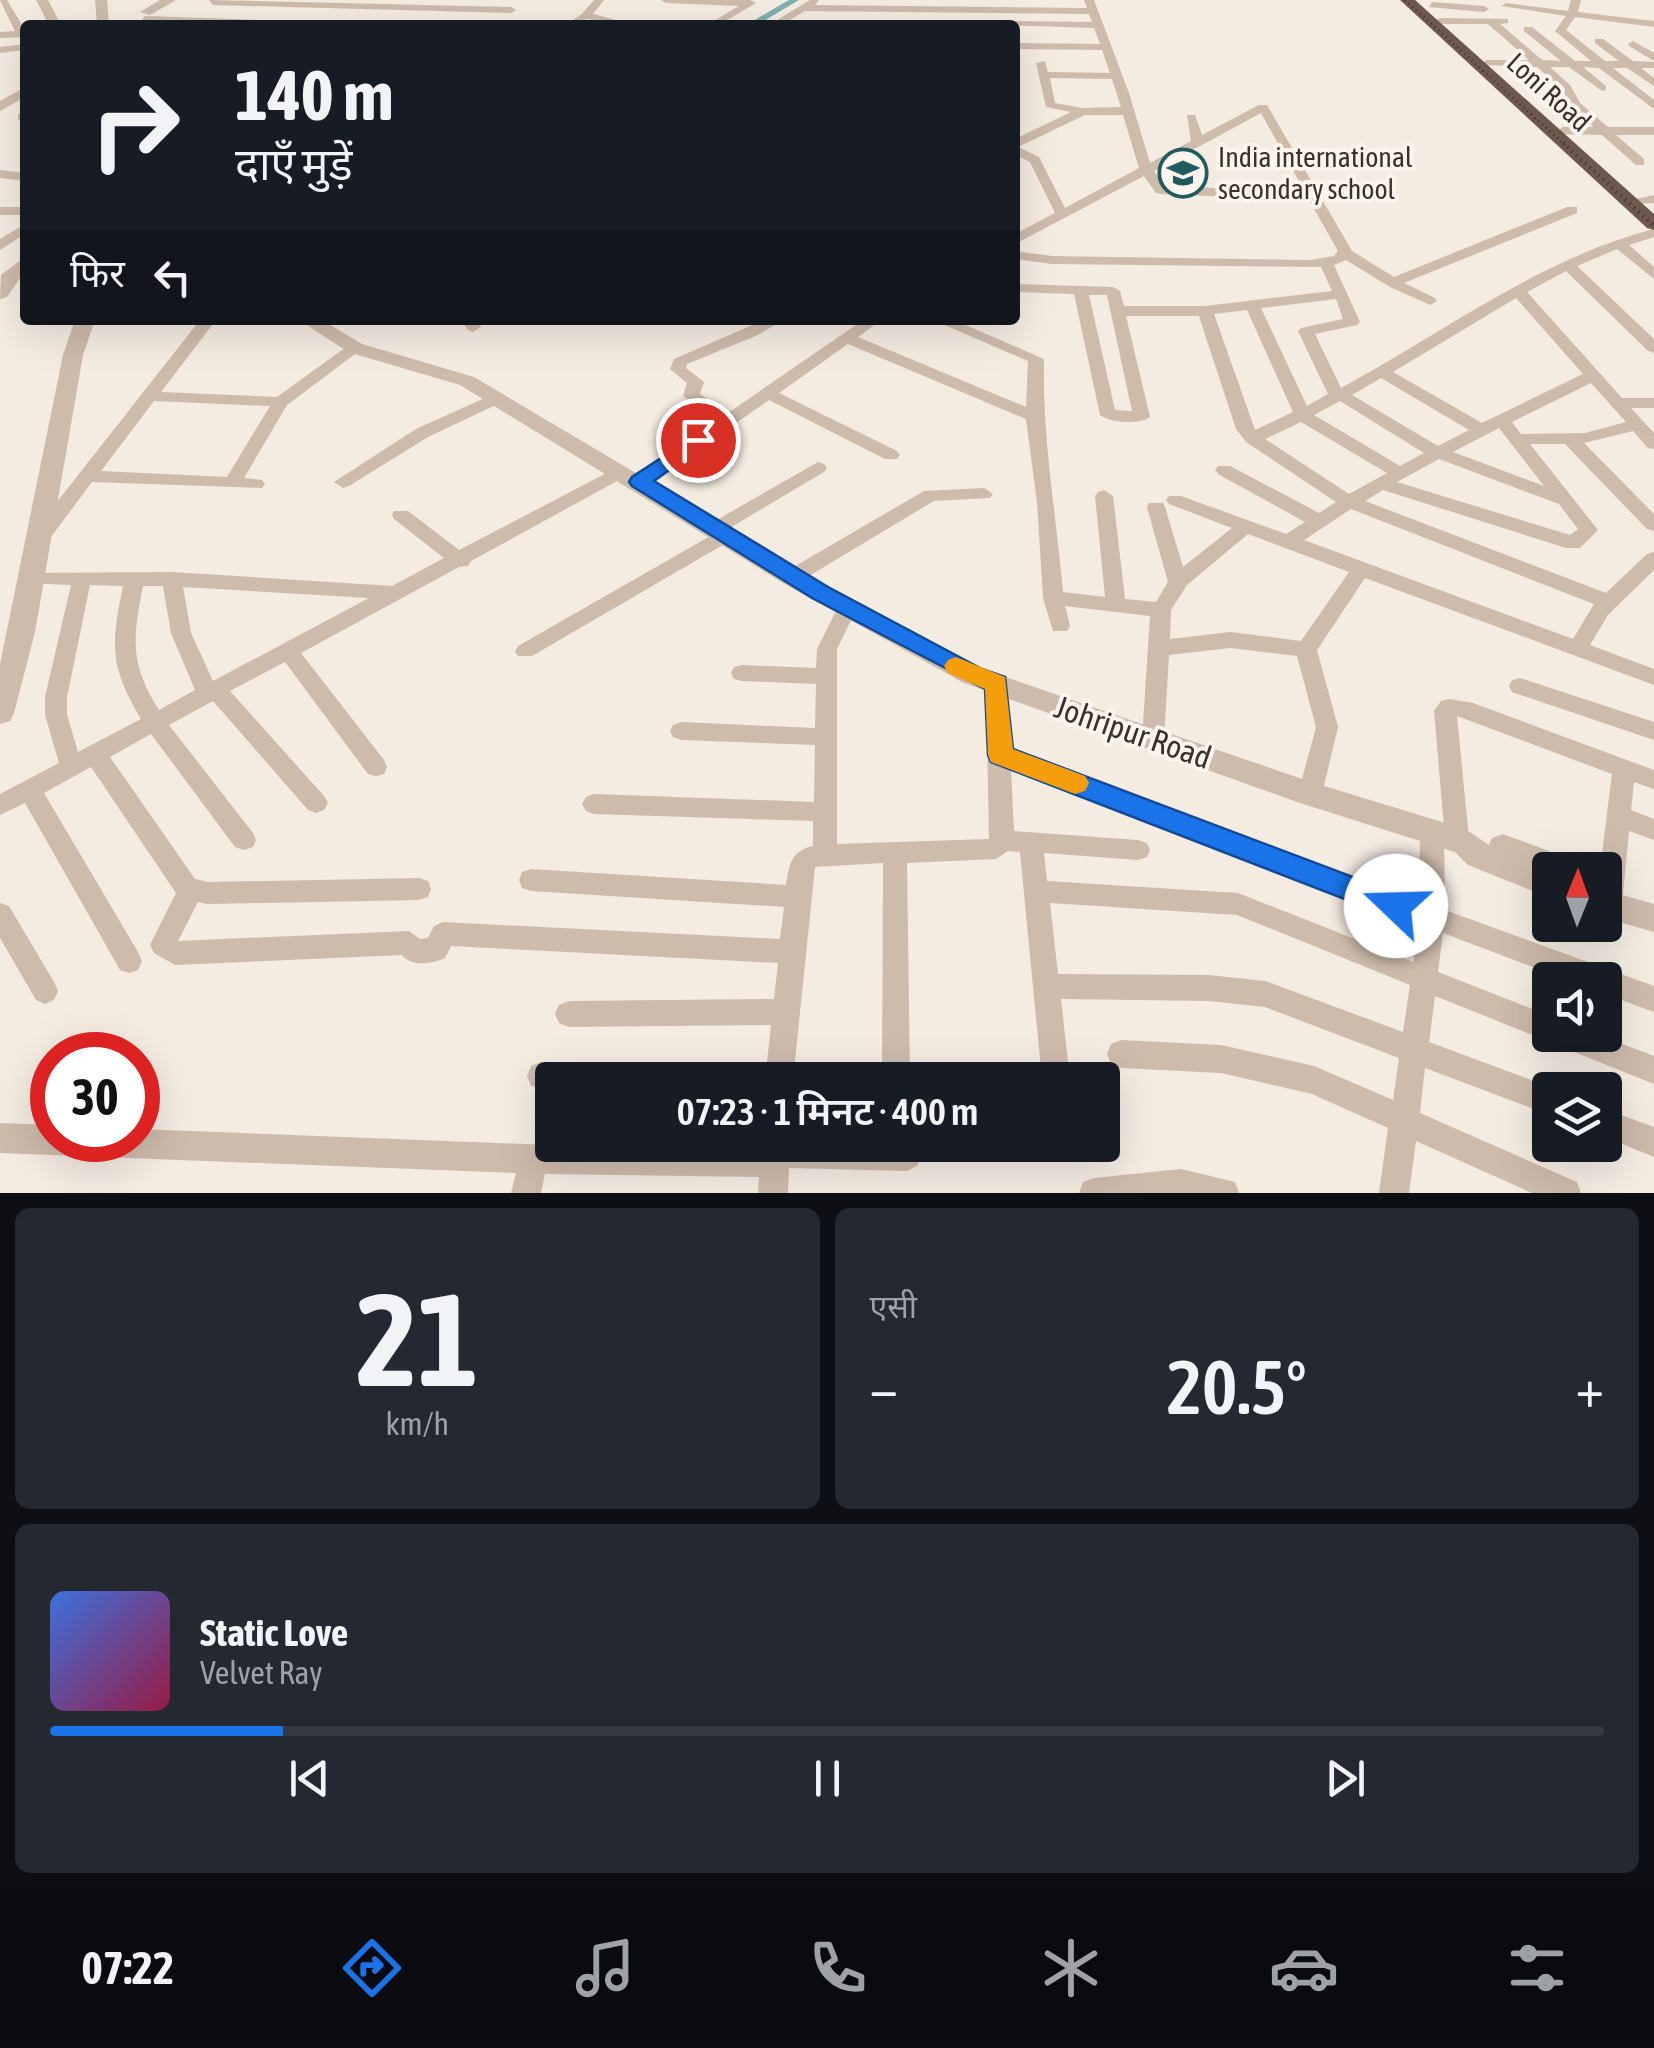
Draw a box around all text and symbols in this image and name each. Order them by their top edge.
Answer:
street label: Loni Road [1501,46,1597,138]
text: 140 m [235,55,394,135]
icon: right [70,60,200,190]
text: दाएँ मुड़ें [235,138,353,190]
place label: India international secondary school [1218,141,1413,205]
school or university icon: India international secondary school [1157,147,1209,199]
icon: left [145,250,200,305]
text: फिर [70,252,125,295]
pin [656,398,741,483]
icon: arrive [671,413,726,468]
street label: Johripur Road [1050,688,1216,776]
north arrow [1532,852,1622,942]
map controls [1532,852,1622,1162]
position arrow [1344,854,1448,958]
button: sound [1532,962,1622,1052]
speed limit sign: 30 [30,1032,160,1162]
button: layers [1532,1072,1622,1162]
text: 07:23 · 1 मिनट · 400 m [677,1090,978,1133]
text: 21 [356,1265,478,1414]
text: एसी [870,1288,917,1325]
text: 20.5° [1167,1344,1307,1430]
text: − [870,1356,898,1419]
text: + [1575,1356,1604,1419]
text: km/h [386,1405,449,1442]
text: Static Love [200,1611,348,1654]
text: Velvet Ray [200,1654,322,1691]
icon: previous [282,1751,337,1806]
icon: pause [800,1751,855,1806]
icon: next [1318,1751,1373,1806]
icon: directions [337,1933,407,2003]
icon: music [570,1933,640,2003]
icon: phone [803,1933,873,2003]
icon: climate [1036,1933,1106,2003]
icon: car [1269,1933,1339,2003]
icon: filters [1502,1933,1572,2003]
text: 07:22 [82,1942,174,1994]

